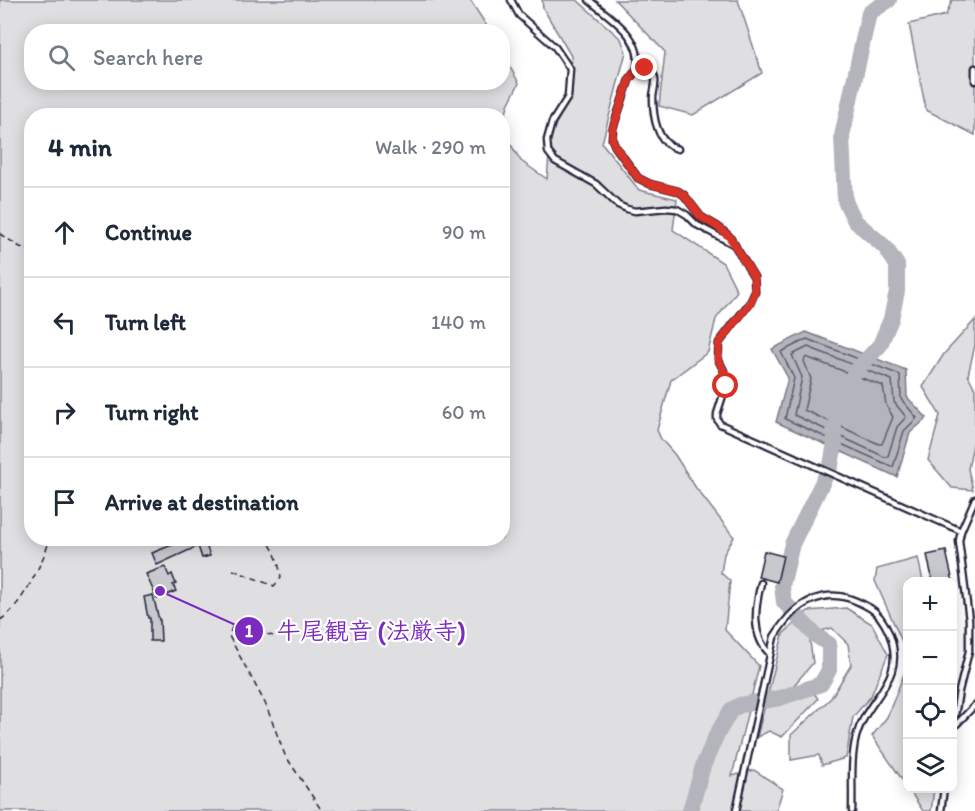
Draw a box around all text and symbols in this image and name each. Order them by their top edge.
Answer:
search box [24,24,510,90]
icon: search [45,41,78,74]
text: Search here [93,44,203,71]
route end [631,54,657,80]
text: 4 min [48,131,112,163]
text: Walk · 290 m [375,135,486,159]
icon: ahead [48,216,81,249]
text: Continue [105,219,192,246]
text: 90 m [442,220,486,244]
icon: left [48,306,81,339]
text: Turn left [105,309,186,336]
text: 140 m [431,310,486,334]
route start [712,372,738,398]
icon: right [48,396,81,429]
text: Turn right [105,399,199,426]
text: 60 m [442,400,486,424]
icon: arrive [48,486,81,519]
text: Arrive at destination [105,489,299,516]
map controls [903,577,957,793]
button: + [903,577,957,631]
callout: 牛尾観音 (法厳寺) [234,610,477,652]
text: 牛尾観音 (法厳寺) [276,616,466,646]
text: 1 [245,620,254,642]
button: − [903,631,957,685]
button: locate [903,685,957,739]
button: layers [903,739,957,793]

